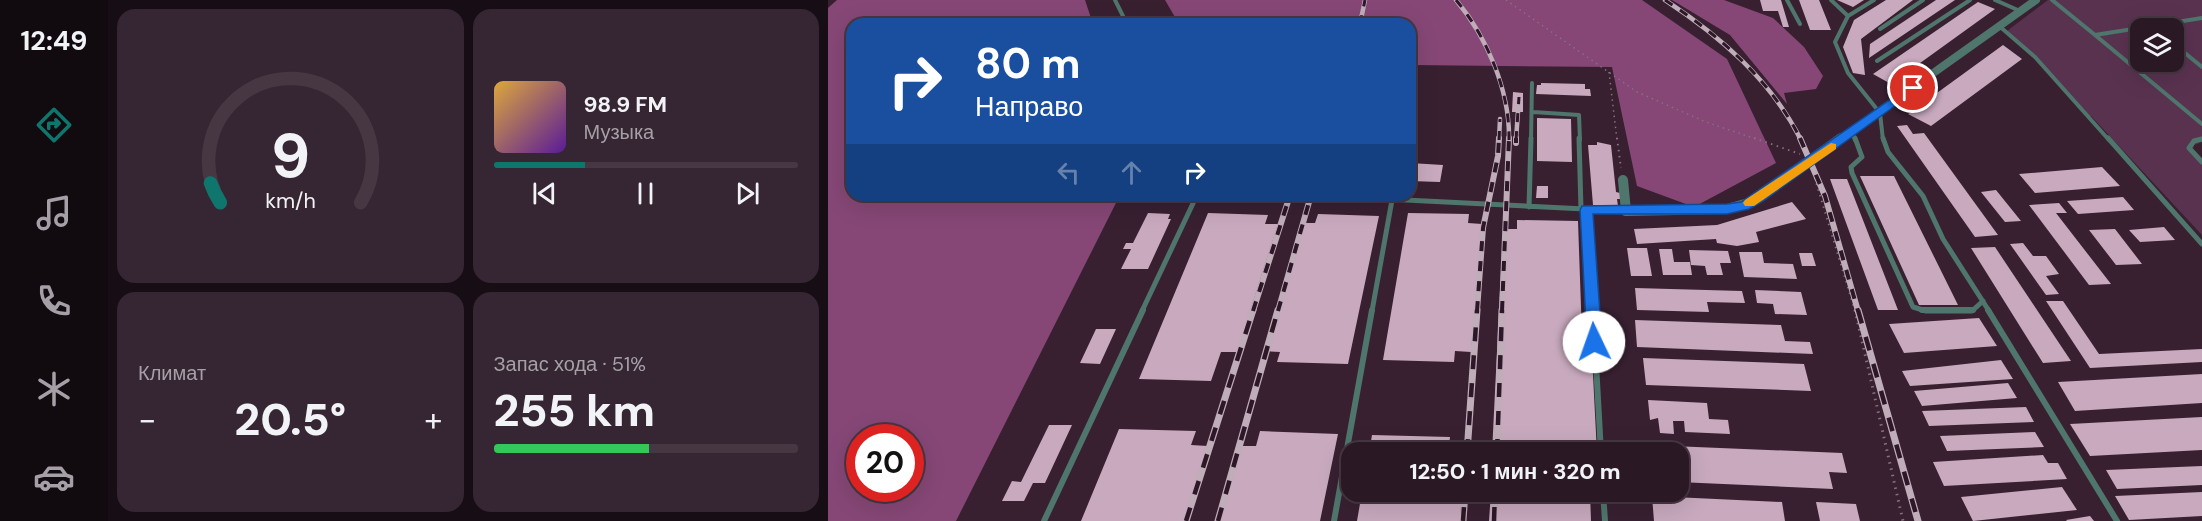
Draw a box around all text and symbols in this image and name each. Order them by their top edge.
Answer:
map controls [2130,18,2184,72]
button: layers [2130,18,2184,72]
text: 12:49 [21,23,87,58]
text: 80 m [975,36,1081,91]
icon: right [876,42,954,120]
pin [1887,62,1938,113]
icon: arrive [1896,71,1929,104]
text: Направо [975,89,1083,124]
text: 98.9 FM [584,90,667,119]
icon: directions [33,104,75,146]
text: 9 [270,115,310,196]
text: Музыка [584,119,654,145]
icon: left [1052,156,1085,189]
icon: ahead [1115,156,1148,189]
icon: right [1178,156,1211,189]
icon: previous [528,177,561,210]
icon: pause [629,177,662,210]
icon: next [731,177,764,210]
text: km/h [265,187,316,215]
icon: music [33,192,75,234]
icon: phone [33,280,75,322]
position arrow [1562,310,1626,374]
text: Запас хода · 51% [494,351,646,377]
text: Климат [138,360,206,386]
icon: climate [33,368,75,410]
text: 255 km [494,381,655,440]
text: 20.5° [234,390,346,449]
text: − [138,398,156,441]
text: + [424,398,442,441]
speed limit sign: 20 [846,424,924,502]
icon: car [33,456,75,498]
text: 12:50 · 1 мин · 320 m [1409,457,1621,486]

